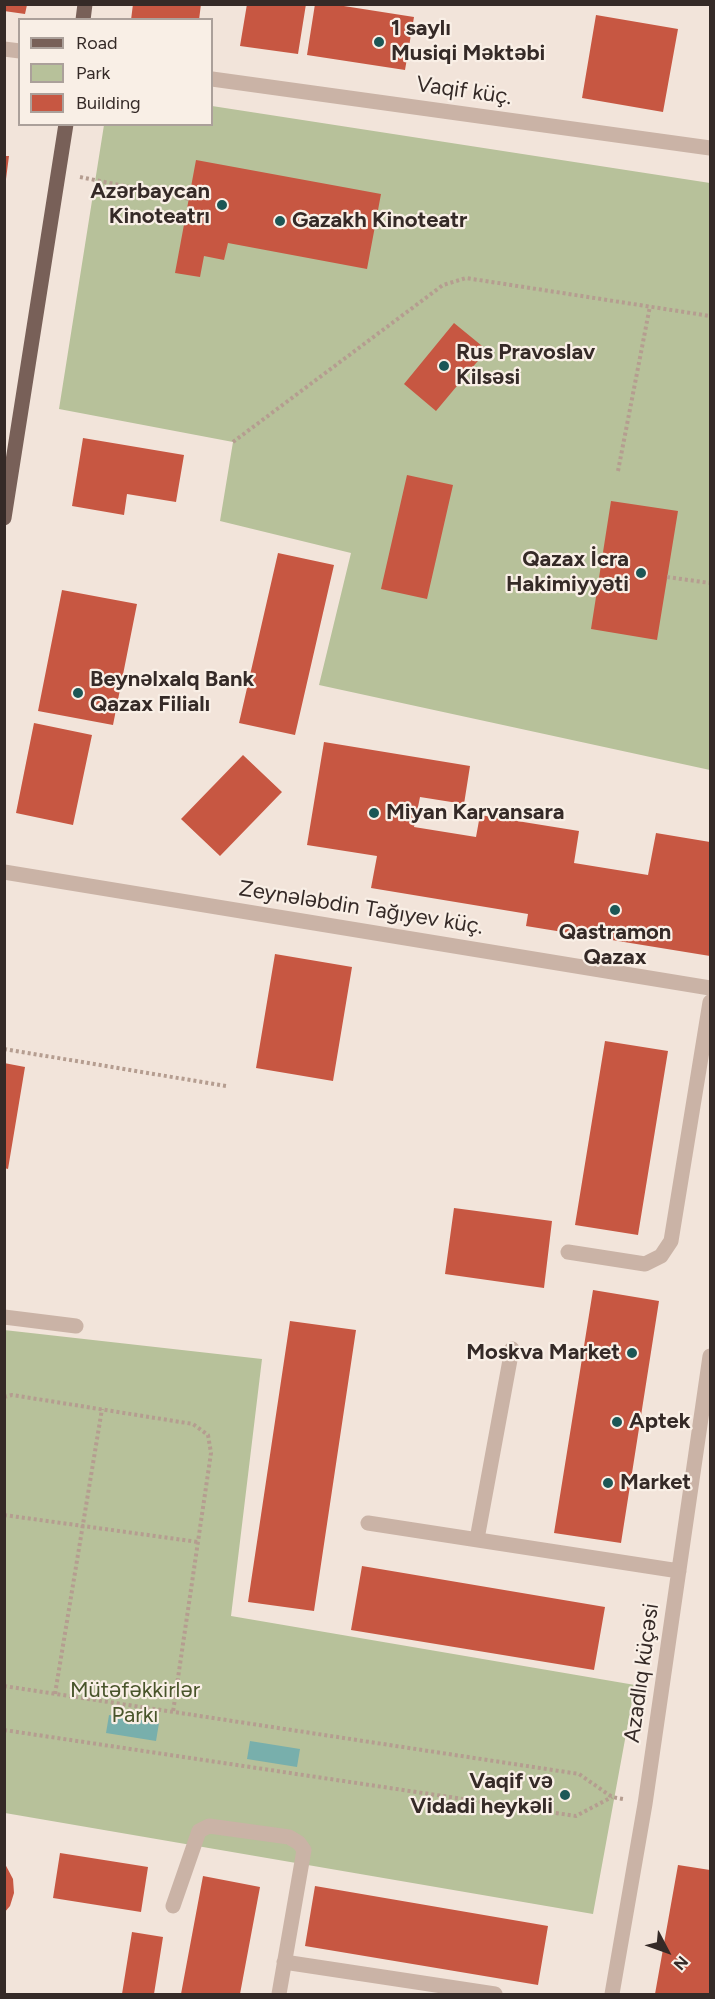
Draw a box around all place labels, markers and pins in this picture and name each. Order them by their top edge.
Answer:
place label: 1 saylı Musiqi Məktəbi [391,16,545,68]
marker: 1 saylı Musiqi Məktəbi [372,35,386,49]
place label: Azərbaycan Kinoteatrı [90,179,210,230]
marker: Azərbaycan Kinoteatrı [215,198,229,212]
place label: Gazakh Kinoteatr [292,208,467,234]
marker: Gazakh Kinoteatr [273,214,287,228]
place label: Rus Pravoslav Kilsəsi [456,340,595,392]
marker: Rus Pravoslav Kilsəsi [437,359,451,373]
place label: Qazax İcra Hakimiyyəti [506,547,629,598]
marker: Qazax İcra Hakimiyyəti [634,566,648,580]
place label: Beynəlxalq Bank Qazax Filialı [90,667,254,718]
marker: Beynəlxalq Bank Qazax Filialı [71,686,85,700]
place label: Miyan Karvansara [386,800,565,826]
marker: Miyan Karvansara [367,806,381,820]
marker: Qastramon Qazax [608,903,622,917]
place label: Qastramon Qazax [559,920,671,972]
place label: Moskva Market [466,1340,620,1366]
marker: Moskva Market [625,1346,639,1360]
place label: Aptek [629,1409,691,1435]
marker: Aptek [610,1415,624,1429]
place label: Market [620,1470,691,1496]
marker: Market [601,1476,615,1490]
place label: Vaqif və Vidadi heykəli [410,1769,553,1820]
marker: Vaqif və Vidadi heykəli [558,1788,572,1802]

